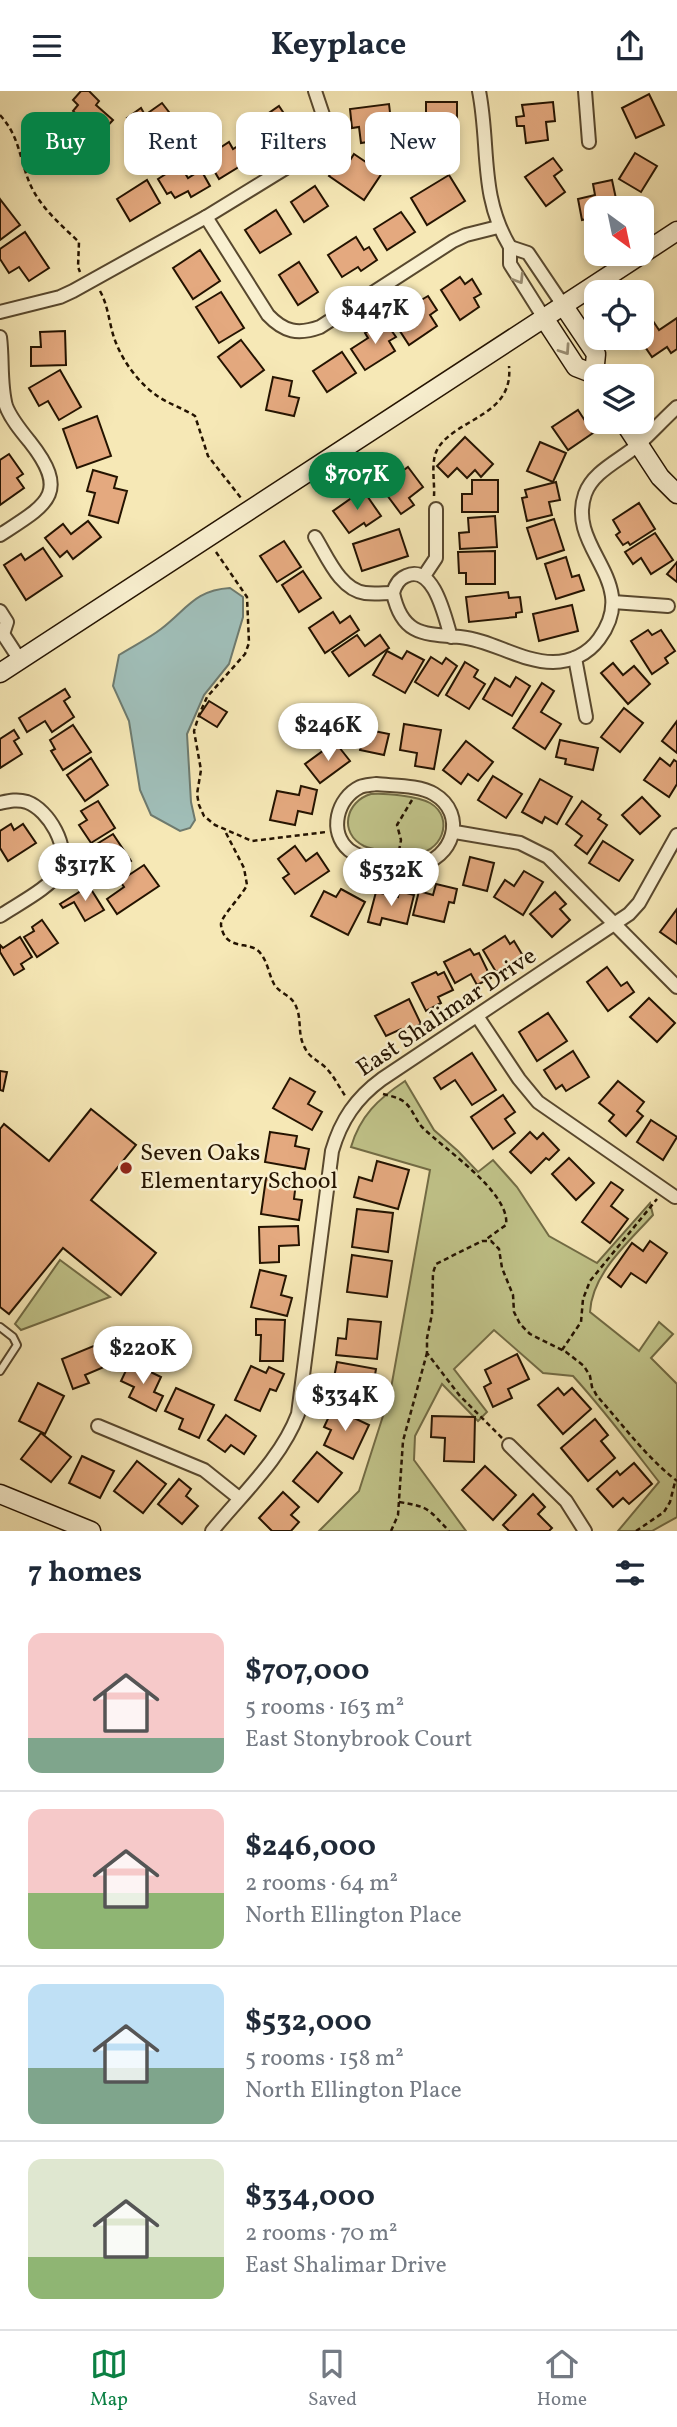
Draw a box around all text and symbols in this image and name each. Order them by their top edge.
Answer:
text: Keyplace [271,24,406,68]
icon: menu [28,27,66,65]
icon: share [611,27,649,65]
chip: Buy [21,112,110,175]
chip: Rent [124,112,222,175]
chip: Filters [236,112,351,175]
chip: New [365,112,460,175]
north arrow [584,196,654,266]
map controls [584,196,654,434]
one-way arrow [511,272,524,285]
button: locate [584,280,654,350]
pin: $447K [326,287,424,346]
text: $447K [341,293,409,325]
one-way arrow [557,343,570,356]
button: layers [584,364,654,434]
pin: $707K [308,453,406,512]
text: $707K [325,459,389,491]
pin: $246K [279,703,377,763]
text: $246K [294,710,362,742]
pin: $317K [36,843,134,903]
pin: $532K [342,849,440,908]
text: $317K [54,850,116,882]
text: $532K [359,855,423,887]
street label: East Shalimar Drive [350,940,544,1086]
place label: Seven Oaks Elementary School [140,1137,338,1199]
marker: Seven Oaks Elementary School [118,1160,134,1176]
pin: $220K [94,1327,192,1386]
text: $220K [109,1333,177,1365]
pin: $334K [296,1373,394,1433]
text: $334K [312,1380,378,1412]
text: 7 homes [28,1552,142,1594]
icon: filters [611,1554,649,1592]
text: $707,000 [245,1650,370,1692]
icon: home [84,1661,168,1745]
text: 5 rooms · 163 m² [245,1692,404,1724]
text: East Stonybrook Court [245,1724,472,1756]
text: $246,000 [245,1826,376,1868]
icon: home [84,1837,168,1921]
text: 2 rooms · 64 m² [245,1868,398,1900]
text: North Ellington Place [245,1900,462,1932]
text: $532,000 [245,2001,372,2043]
icon: home [84,2012,168,2096]
text: 5 rooms · 158 m² [245,2043,404,2075]
text: North Ellington Place [245,2075,462,2107]
text: $334,000 [245,2176,375,2218]
icon: home [84,2187,168,2271]
text: 2 rooms · 70 m² [245,2218,398,2250]
text: East Shalimar Drive [245,2250,447,2282]
tab: Map [90,2345,128,2413]
tab: Saved [308,2345,357,2413]
tab: Home [537,2345,587,2413]

